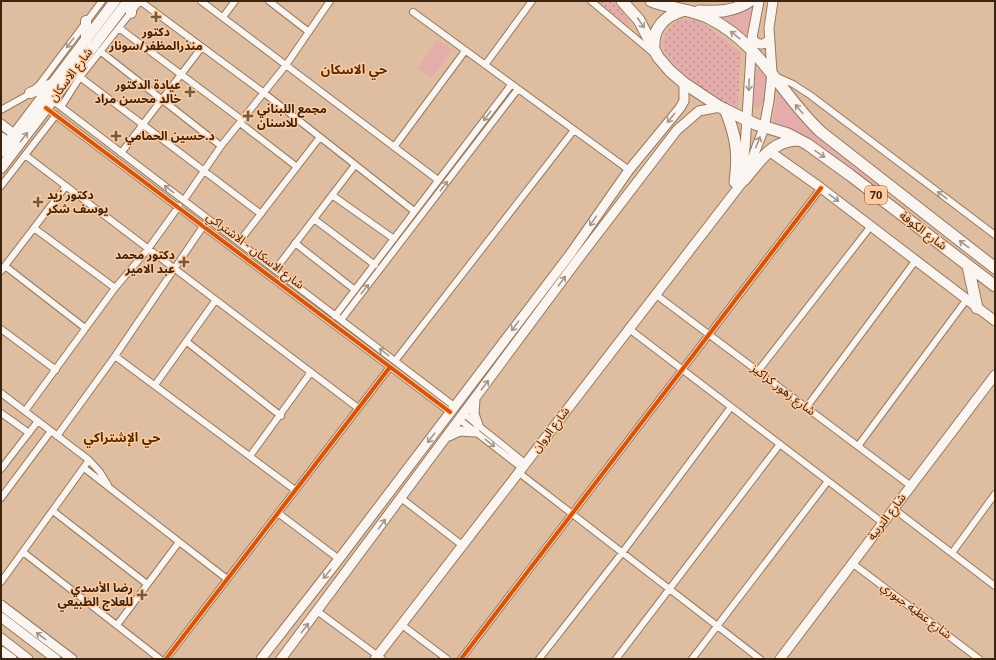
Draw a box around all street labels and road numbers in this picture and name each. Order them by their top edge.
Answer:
street label: شارع الاسكان [42,42,100,108]
road number: 70 [865,186,887,204]
street label: شارع الكوفة [893,204,953,258]
street label: شارع الاسكان - الاشتراكي [200,205,310,297]
street label: شارع زهور كزاكيز [744,356,821,423]
street label: شارع الروان [525,401,577,459]
street label: شارع التربية [861,488,913,546]
street label: شارع عطية جبوري [875,575,957,647]

